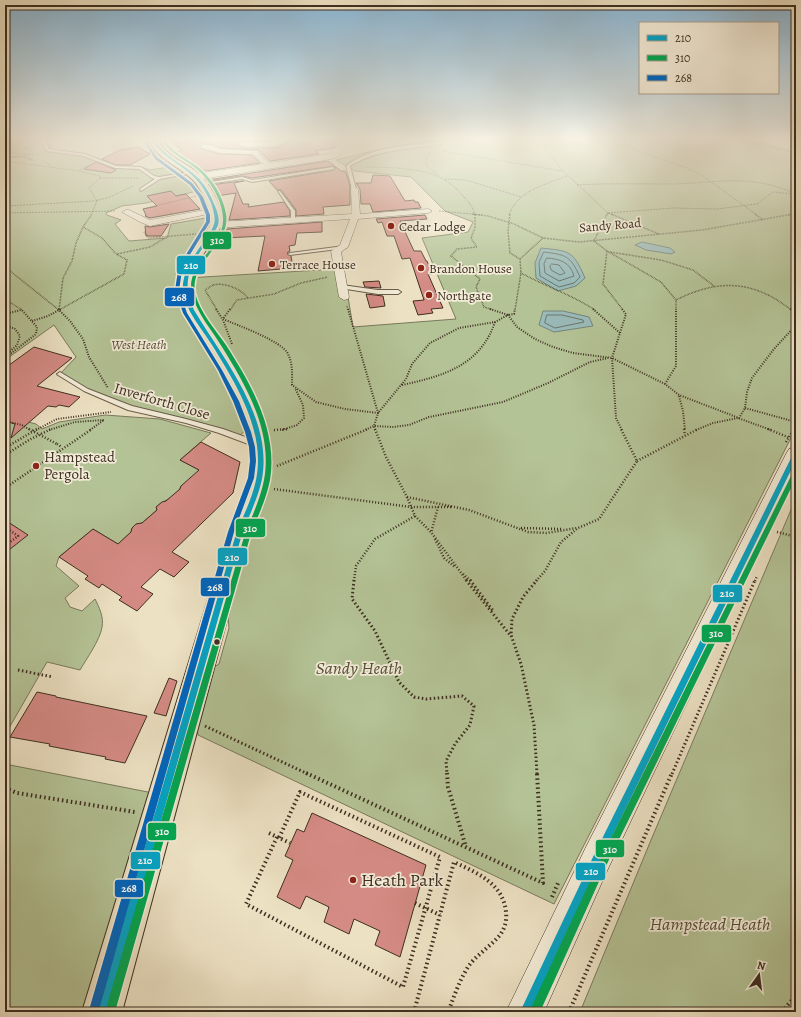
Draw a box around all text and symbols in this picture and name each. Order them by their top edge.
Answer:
legend [639,22,779,94]
text: 210 [675,30,691,46]
text: 310 [675,50,691,66]
text: 268 [675,70,692,86]
street label: Sandy Road [578,214,642,236]
place label: Cedar Lodge [399,218,466,235]
marker: Cedar Lodge [386,221,396,231]
line badge: 310 [202,231,232,250]
text: 310 [210,233,225,248]
line badge: 210 [176,255,206,275]
place label: Terrace House [280,256,356,273]
text: 210 [184,258,199,273]
marker: Terrace House [267,259,277,269]
place label: Brandon House [429,260,512,277]
marker: Brandon House [416,263,426,273]
line badge: 268 [164,287,195,307]
place label: Northgate [437,287,491,304]
text: 268 [171,290,187,305]
marker: Northgate [424,290,434,300]
park label: West Heath [111,336,167,353]
street label: Inverforth Close [112,378,213,424]
place label: Hampstead Pergola [44,447,116,484]
marker: Hampstead Pergola [31,461,41,471]
line badge: 310 [235,518,266,538]
text: 310 [243,521,258,536]
line badge: 210 [217,547,248,566]
text: 210 [225,550,240,565]
line badge: 268 [200,577,230,597]
text: 268 [207,580,223,595]
line badge: 210 [712,584,743,603]
text: 210 [720,586,735,601]
line badge: 310 [701,624,732,643]
text: 310 [709,626,724,641]
unlabelled marker [212,637,222,647]
park label: Sandy Heath [316,656,402,680]
line badge: 310 [147,822,177,841]
text: 310 [155,824,170,839]
line badge: 310 [595,839,625,858]
text: 310 [603,842,618,857]
line badge: 210 [130,851,161,870]
text: 210 [138,853,153,868]
line badge: 210 [575,862,606,881]
text: 210 [584,864,599,879]
place label: Heath Park [361,868,444,892]
marker: Heath Park [348,875,358,885]
line badge: 268 [114,879,144,898]
text: 268 [121,881,137,896]
park label: Hampstead Heath [649,912,771,936]
north arrow [739,955,779,995]
text: N [756,958,767,974]

